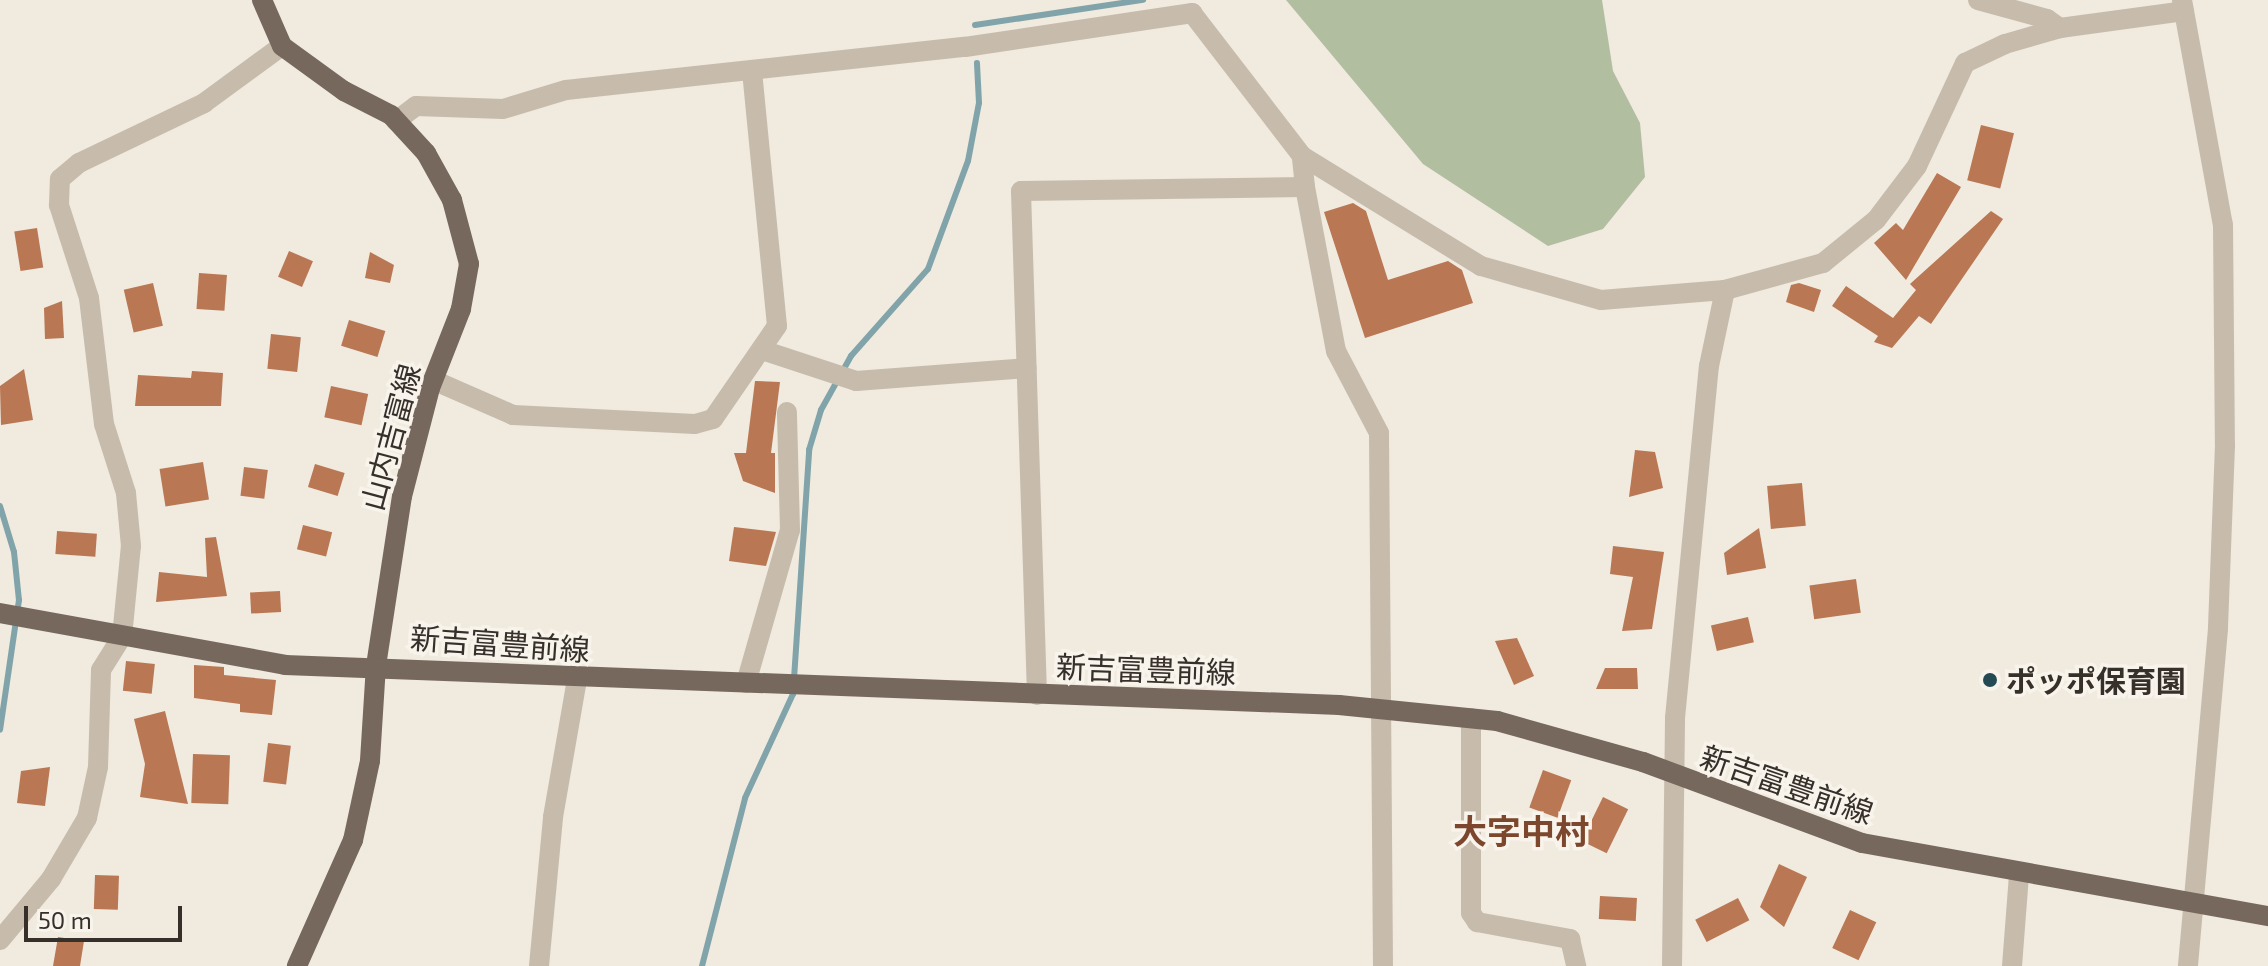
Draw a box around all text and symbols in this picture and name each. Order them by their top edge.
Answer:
street label: 山内吉富線 [353,360,427,514]
street label: 新吉富豊前線 [409,619,591,667]
street label: 新吉富豊前線 [1055,648,1237,690]
place label: ポッポ保育園 [2006,662,2186,698]
marker: ポッポ保育園 [1981,671,1999,689]
street label: 新吉富豊前線 [1696,738,1878,830]
district label: 大字中村 [1453,811,1589,851]
scale bar [28,890,186,940]
text: 50 m [38,905,92,934]

